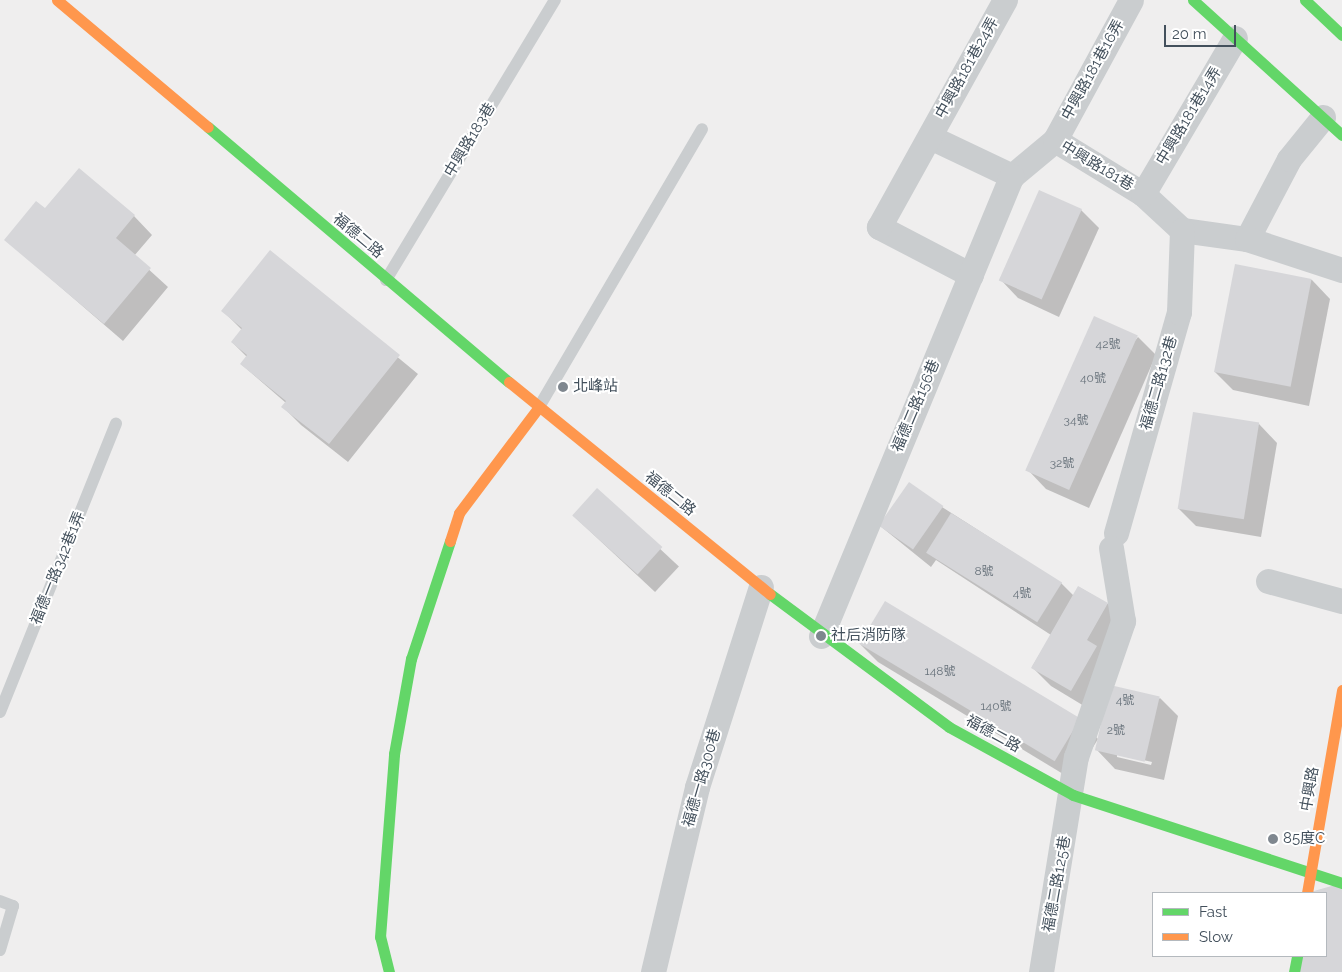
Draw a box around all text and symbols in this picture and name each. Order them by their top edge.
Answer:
street label: 中興路181巷24弄 [932,14,1002,122]
scale bar [1167,15,1240,47]
street label: 中興路181巷16弄 [1058,17,1128,123]
text: 20 m [1172,25,1207,43]
street label: 中興路181巷14弄 [1153,64,1225,168]
street label: 中興路183巷 [441,100,499,180]
street label: 中興路181巷 [1057,137,1137,195]
street label: 福德二路 [329,210,387,262]
street label: 福德二路132巷 [1137,334,1181,432]
house number: 42號 [1096,338,1120,352]
street label: 福德二路156巷 [888,357,944,455]
house number: 40號 [1080,372,1106,386]
place label: 北峰站 [573,378,618,396]
marker: 北峰站 [557,381,569,393]
house number: 34號 [1064,414,1088,428]
house number: 32號 [1050,457,1074,471]
street label: 福德二路 [641,468,699,520]
street label: 福德一路342巷1弄 [27,509,89,627]
house number: 8號 [974,565,994,579]
house number: 4號 [1013,587,1031,601]
place label: 社后消防隊 [831,627,906,645]
marker: 社后消防隊 [815,630,827,642]
house number: 148號 [925,665,955,679]
house number: 4號 [1116,694,1134,708]
house number: 140號 [980,700,1012,714]
street label: 福德二路 [962,712,1024,756]
house number: 2號 [1107,724,1125,738]
street label: 福德一路300巷 [679,727,725,829]
street label: 中興路 [1297,765,1323,813]
place label: 85度C [1283,830,1325,848]
marker: 85度C [1267,833,1279,845]
street label: 福德二路125巷 [1040,834,1074,934]
legend [1152,892,1327,957]
text: Fast [1199,903,1227,921]
text: Slow [1199,928,1233,946]

